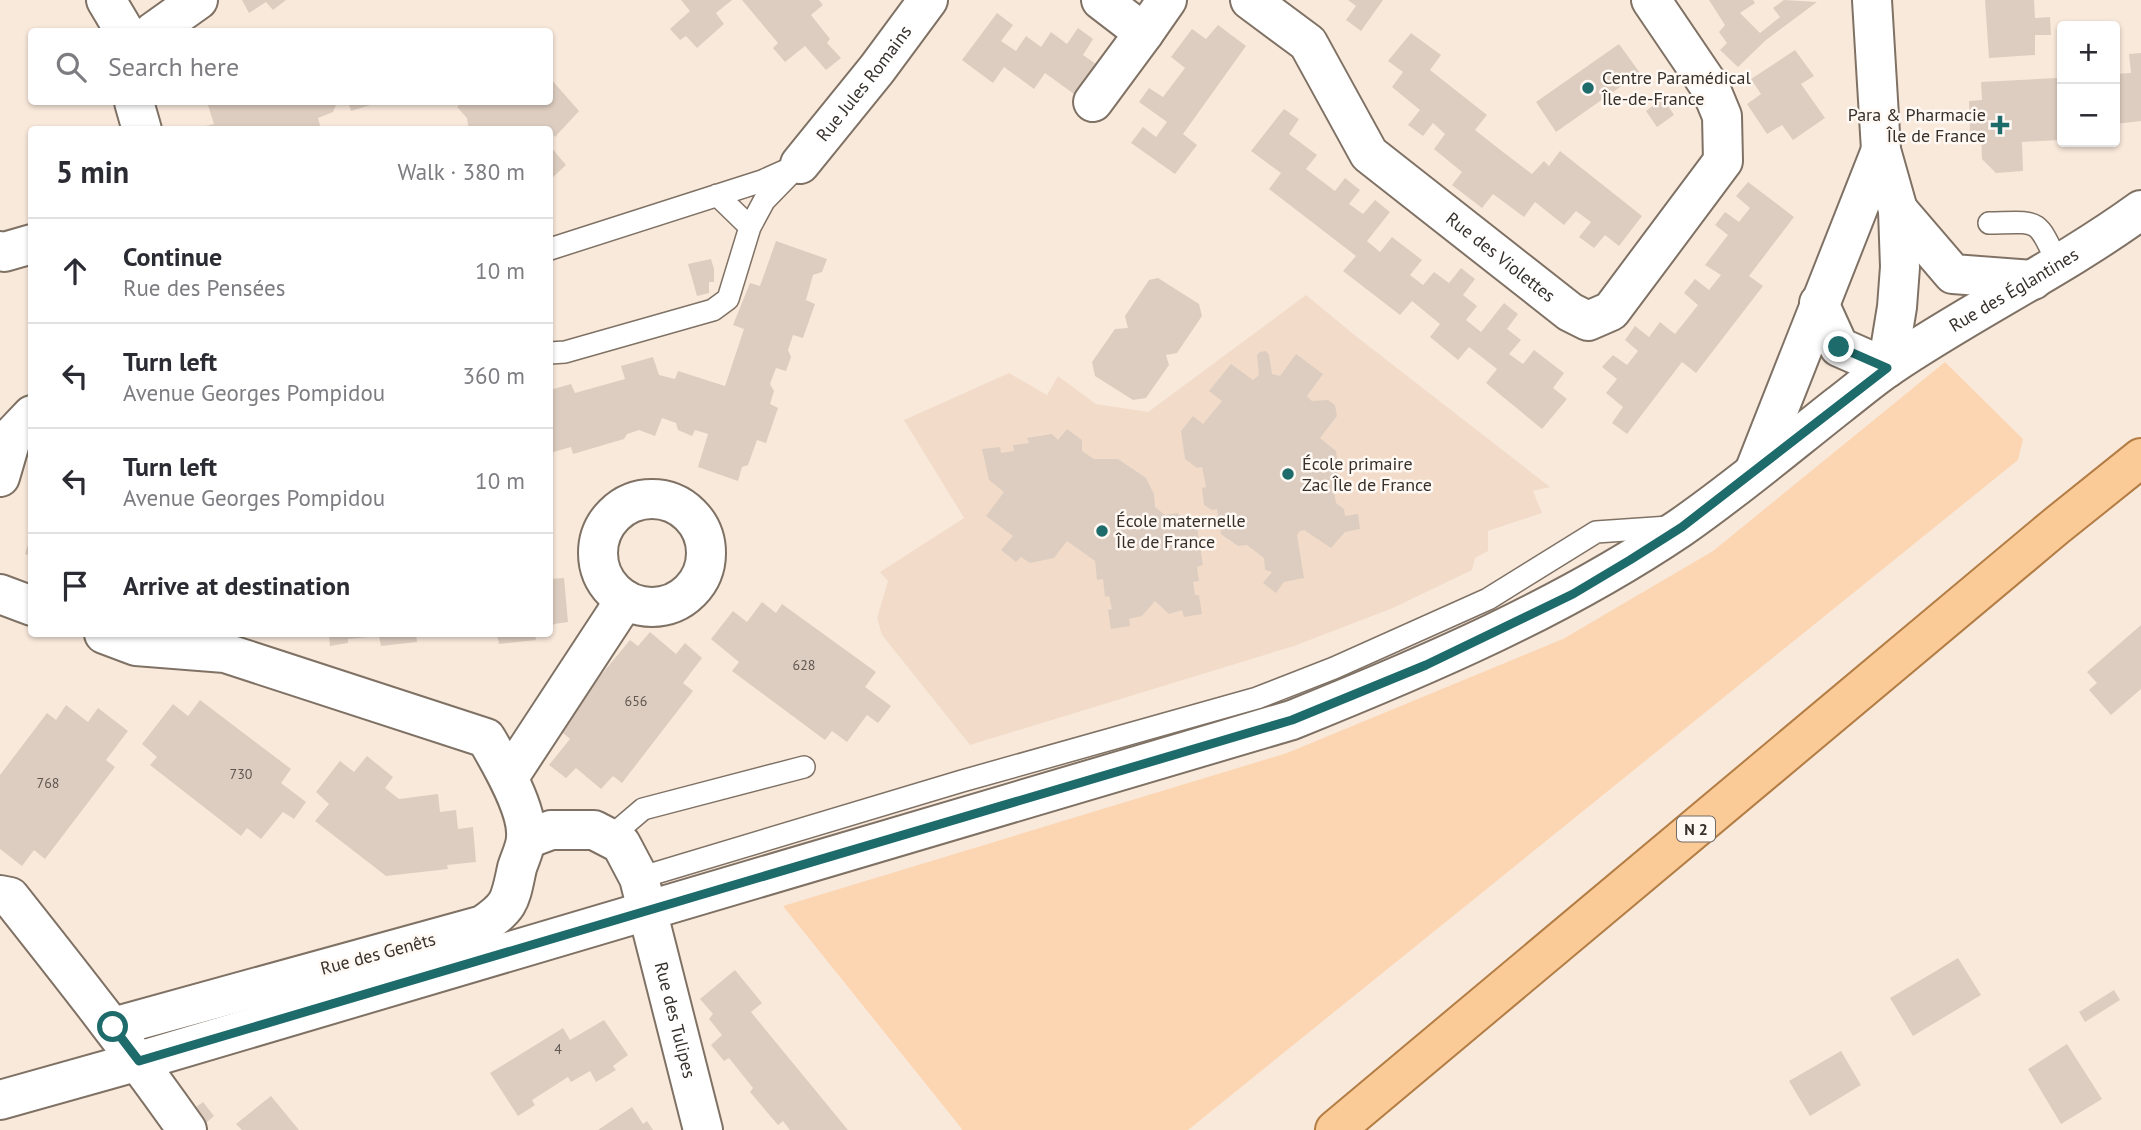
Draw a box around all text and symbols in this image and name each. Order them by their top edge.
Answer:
street label: Rue Jules Romains [811,21,916,146]
map controls [2057,21,2120,147]
button: + [2057,21,2120,84]
search box [28,28,553,105]
icon: search [52,48,90,86]
text: Search here [108,50,239,83]
place label: Centre Paramédical Île-de-France [1601,66,1752,110]
marker: Centre Paramédical Île-de-France [1580,80,1596,96]
button: − [2057,84,2120,147]
place label: Para & Pharmacie Île de France [1848,103,1986,147]
marker: Para & Pharmacie Île de France [1992,117,2008,133]
text: 5 min [56,152,129,191]
text: Walk · 380 m [398,157,525,186]
street label: Rue des Violettes [1441,207,1560,307]
text: Continue [123,240,222,273]
street label: Rue des Églantines [1945,243,2083,337]
icon: ahead [56,252,94,290]
text: 10 m [475,256,525,285]
text: Rue des Pensées [123,273,285,302]
route end [1823,331,1854,362]
text: Turn left [123,345,217,378]
icon: left [56,357,94,395]
text: 360 m [463,361,525,390]
text: Avenue Georges Pompidou [123,378,385,407]
text: Turn left [123,450,217,483]
place label: École primaire Zac Île de France [1302,452,1432,496]
icon: left [56,462,94,500]
text: 10 m [475,466,525,495]
marker: École primaire Zac Île de France [1280,466,1296,482]
text: Avenue Georges Pompidou [123,483,385,512]
place label: École maternelle Île de France [1115,509,1246,553]
marker: École maternelle Île de France [1094,523,1110,539]
icon: arrive [56,567,94,605]
text: Arrive at destination [123,569,350,602]
house number: 628 [793,656,815,674]
house number: 656 [625,692,647,710]
house number: 730 [230,765,253,783]
house number: 768 [37,774,59,792]
road number: N 2 [1677,816,1715,842]
street label: Rue des Genêts [318,927,438,980]
street label: Rue des Tulipes [650,959,701,1080]
route start [97,1011,128,1042]
house number: 4 [554,1040,562,1058]

